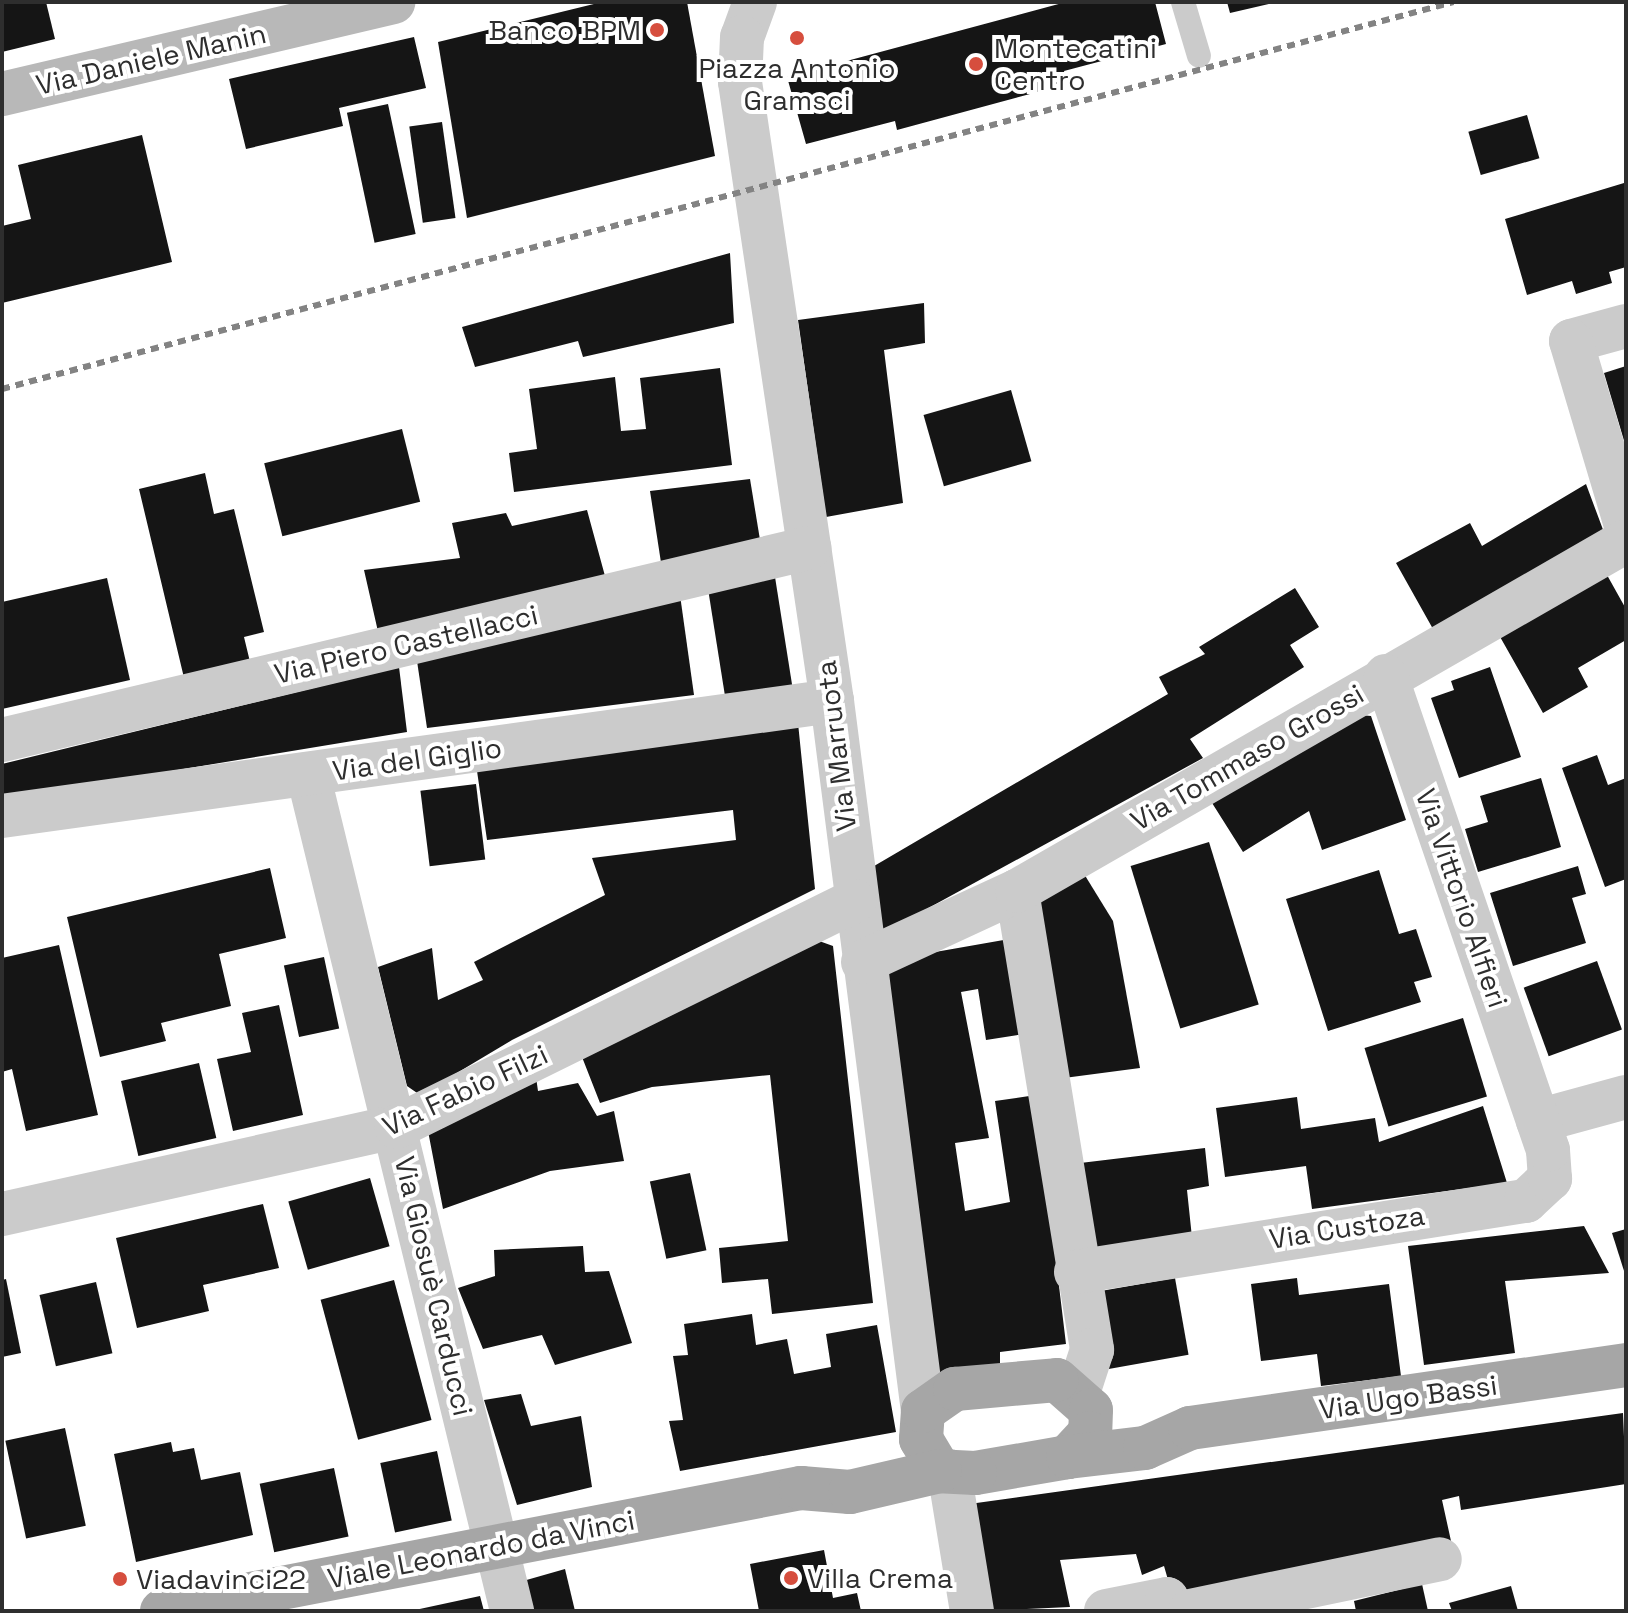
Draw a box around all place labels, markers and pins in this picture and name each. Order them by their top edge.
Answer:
place label: Banco BPM [488,13,641,47]
marker: Banco BPM [648,21,666,39]
marker: Piazza Antonio Gramsci [788,29,806,47]
place label: Montecatini Centro [994,31,1157,97]
place label: Piazza Antonio Gramsci [698,51,896,117]
marker: Montecatini Centro [965,53,987,75]
place label: Villa Crema [807,1561,953,1595]
place label: Viadavinci22 [136,1562,306,1596]
marker: Villa Crema [782,1569,800,1587]
marker: Viadavinci22 [111,1570,129,1588]

